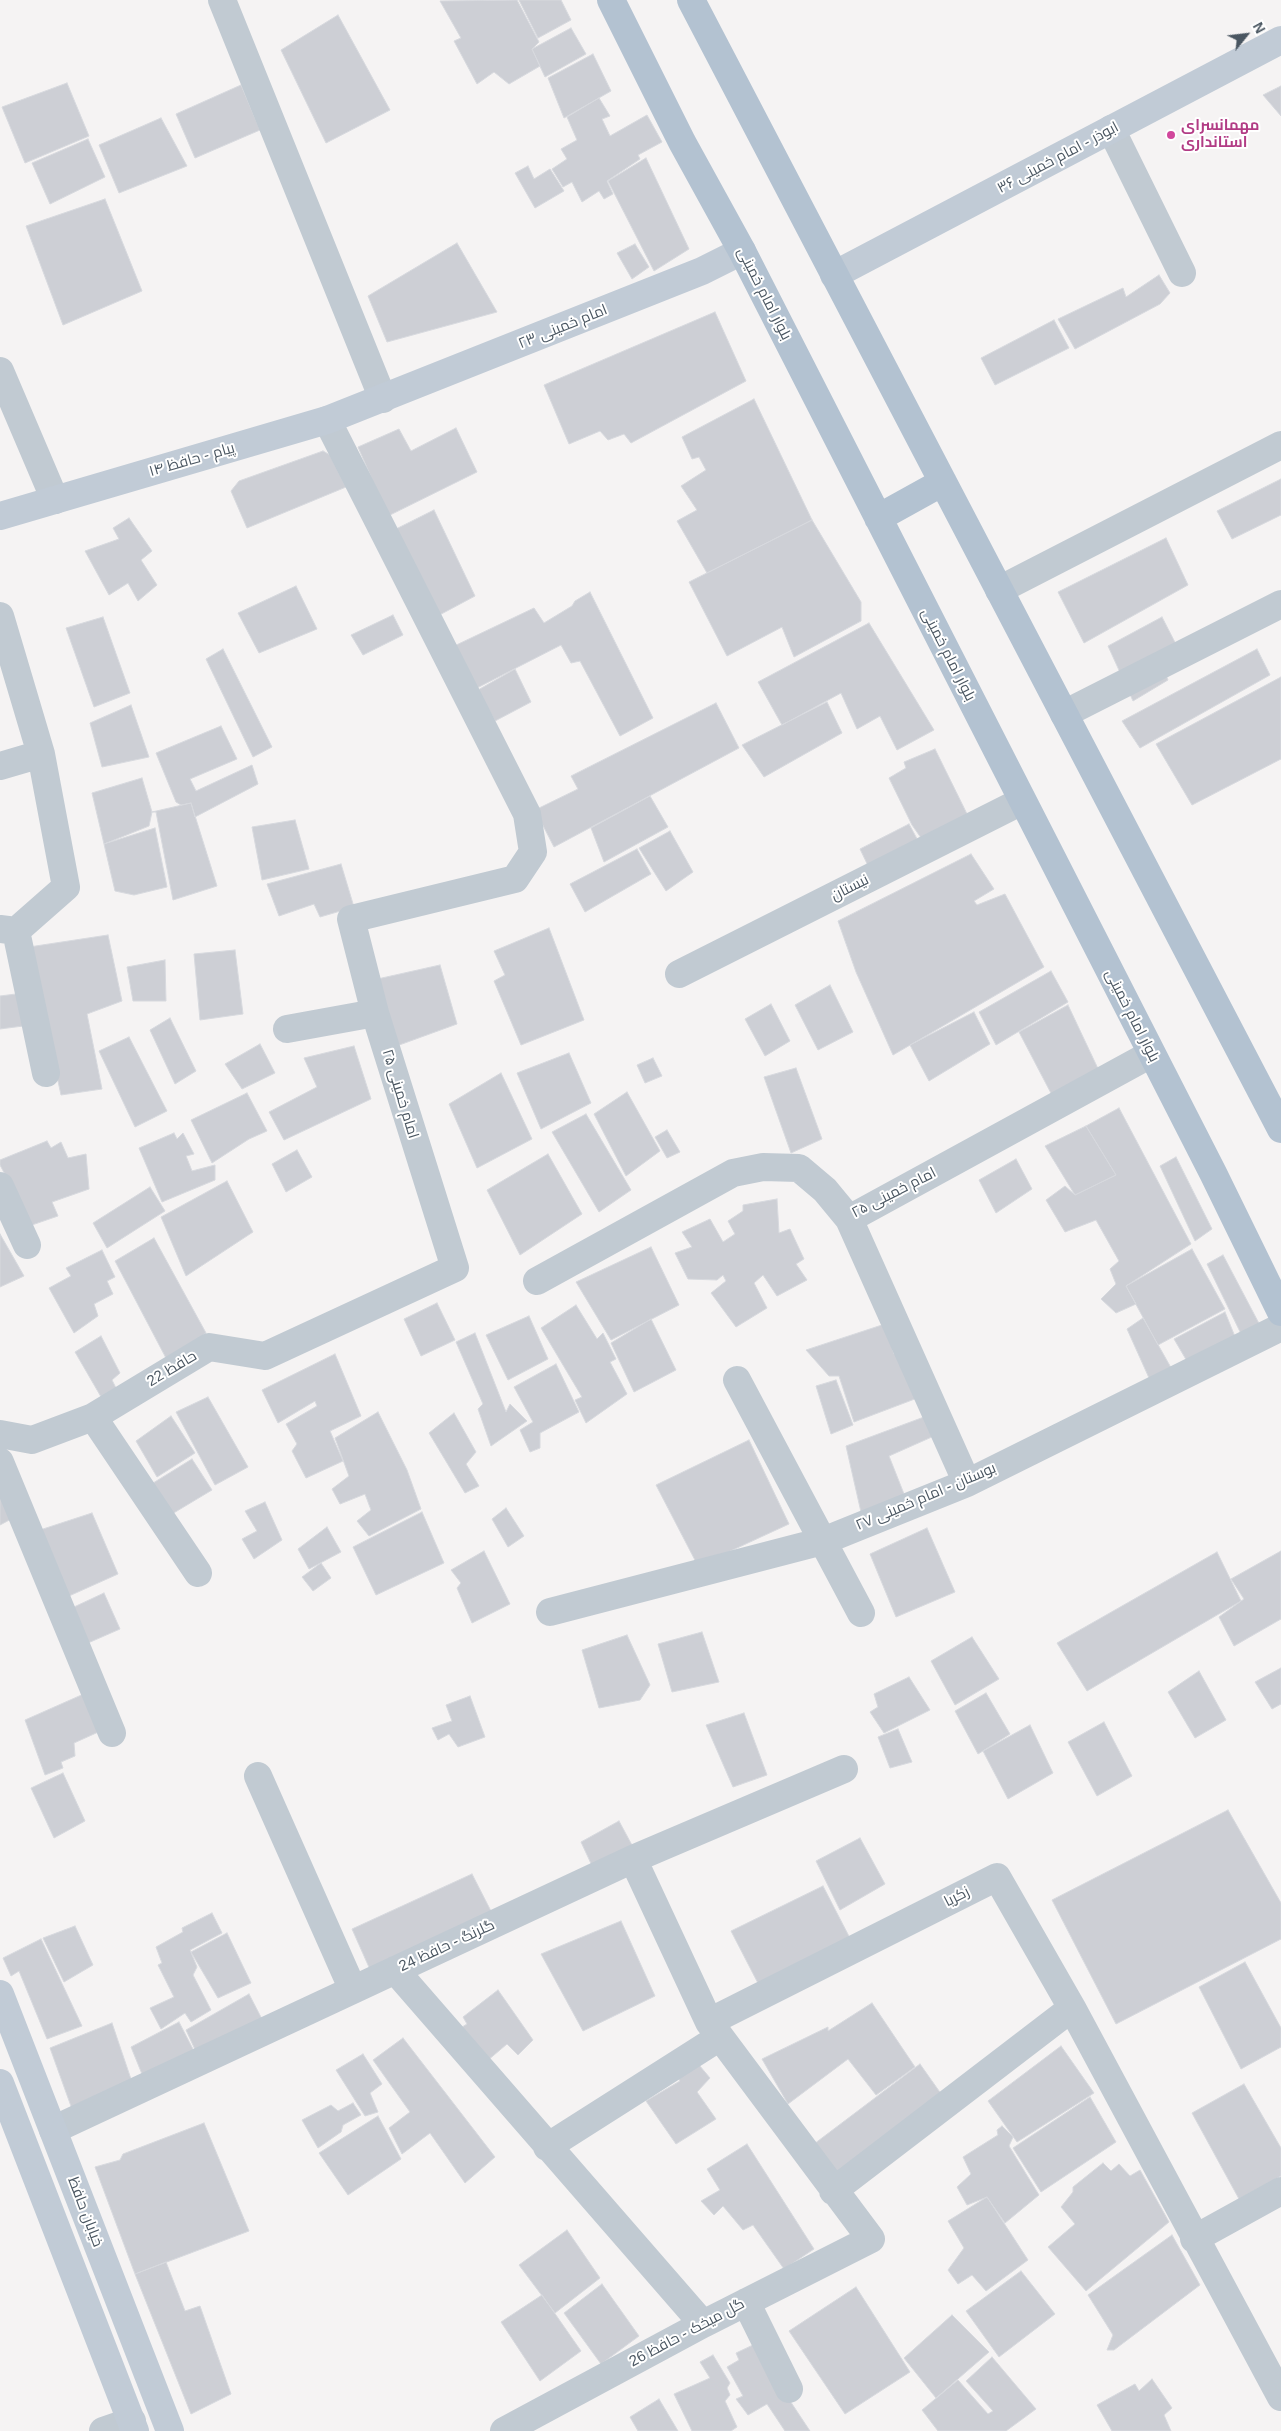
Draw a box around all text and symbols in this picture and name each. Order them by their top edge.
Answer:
north arrow [1221,10,1271,60]
text: N [1250,19,1269,36]
place label: مهمانسرای استانداری [1181,117,1259,152]
street label: ابوذر - امام خمینی ۳۶ [994,118,1122,198]
marker: مهمانسرای استانداری [1165,129,1177,141]
street label: بلوار امام خمینی [733,245,795,343]
street label: امام خمینی ۲۳ [516,301,610,353]
street label: پیام - حافظ ۱۴ [147,439,237,481]
street label: بلوار امام خمینی [917,606,979,704]
street label: نیستان [828,871,872,905]
street label: بلوار امام خمینی [1101,967,1163,1065]
street label: امام خمینی ۲۵ [378,1047,422,1141]
street label: امام خمینی ۲۵ [849,1164,939,1222]
street label: حافظ 22 [144,1347,200,1391]
street label: بوستان - امام خمینی ۲۷ [853,1459,999,1535]
street label: زکریا [941,1883,973,1911]
street label: گلرنگ - حافظ 24 [396,1916,498,1976]
street label: خیابان حافظ [63,2174,107,2250]
street label: گل میخک - حافظ 26 [626,2295,748,2371]

